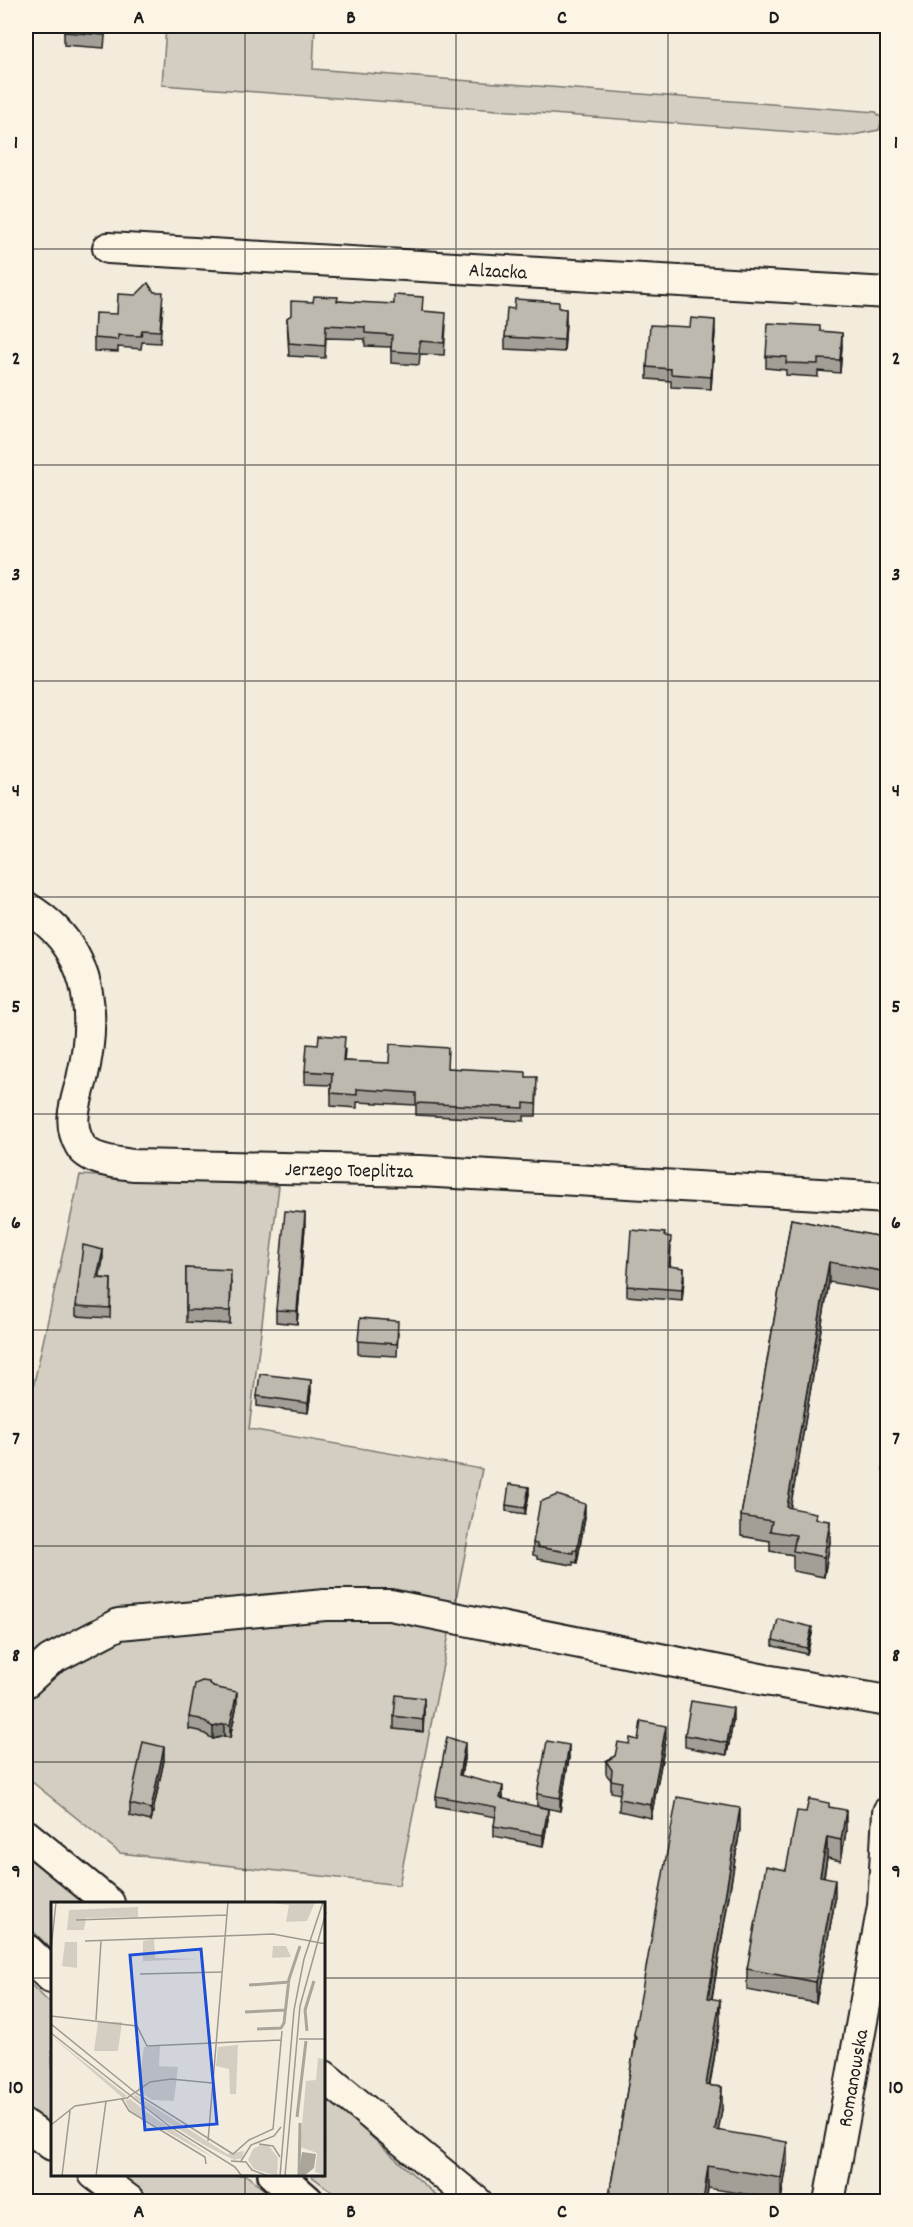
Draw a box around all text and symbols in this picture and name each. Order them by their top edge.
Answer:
text: A [134,5,145,33]
text: B [346,5,356,33]
text: C [557,5,567,33]
text: D [769,5,780,33]
text: 1 [14,130,18,158]
text: 1 [894,130,898,158]
street label: Alzacka [468,257,528,289]
text: 2 [12,346,20,374]
text: 2 [892,346,900,374]
text: 3 [12,562,20,590]
text: 3 [892,562,900,590]
text: 4 [12,778,20,806]
text: 4 [892,778,900,806]
text: 5 [11,994,21,1022]
text: 5 [891,994,901,1022]
street label: Jerzego Toeplitza [285,1157,414,1187]
text: 6 [11,1210,21,1238]
text: 6 [891,1210,901,1238]
text: 7 [12,1426,20,1454]
text: 7 [892,1426,900,1454]
text: 8 [12,1643,20,1671]
text: 8 [892,1643,900,1671]
text: 9 [11,1859,21,1887]
text: 9 [891,1859,901,1887]
inset map [51,1902,326,2176]
street label: Romanowska [833,2027,877,2130]
text: 10 [8,2075,24,2103]
text: 10 [888,2075,904,2103]
text: A [134,2199,145,2227]
text: B [346,2199,356,2227]
text: C [557,2199,567,2227]
text: D [769,2199,780,2227]

